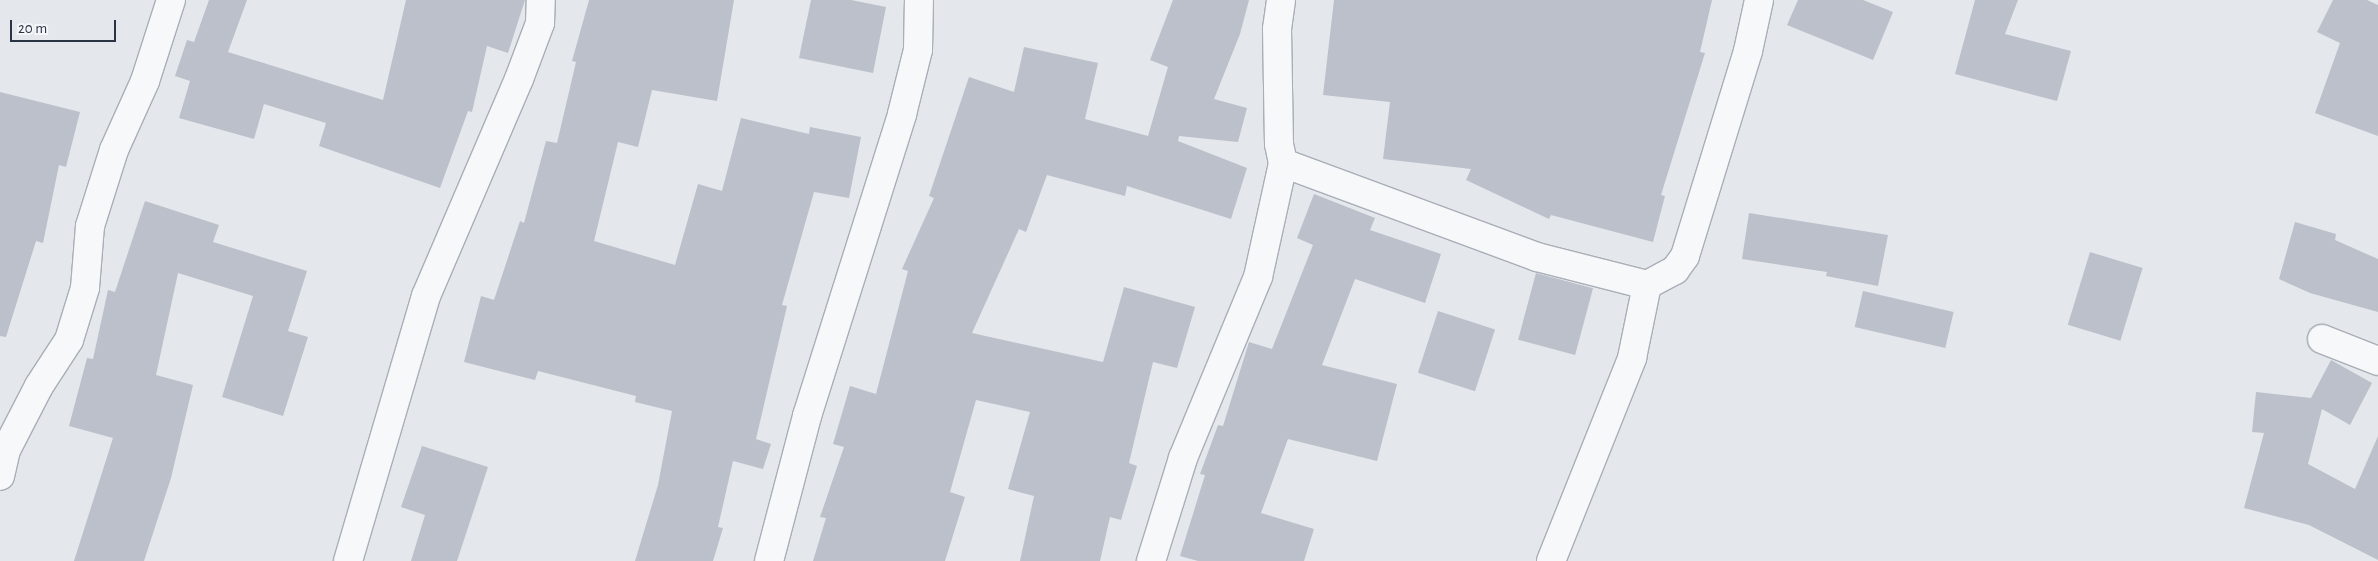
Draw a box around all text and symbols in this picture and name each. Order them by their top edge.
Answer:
scale bar [12,10,119,42]
text: 20 m [18,21,47,36]

